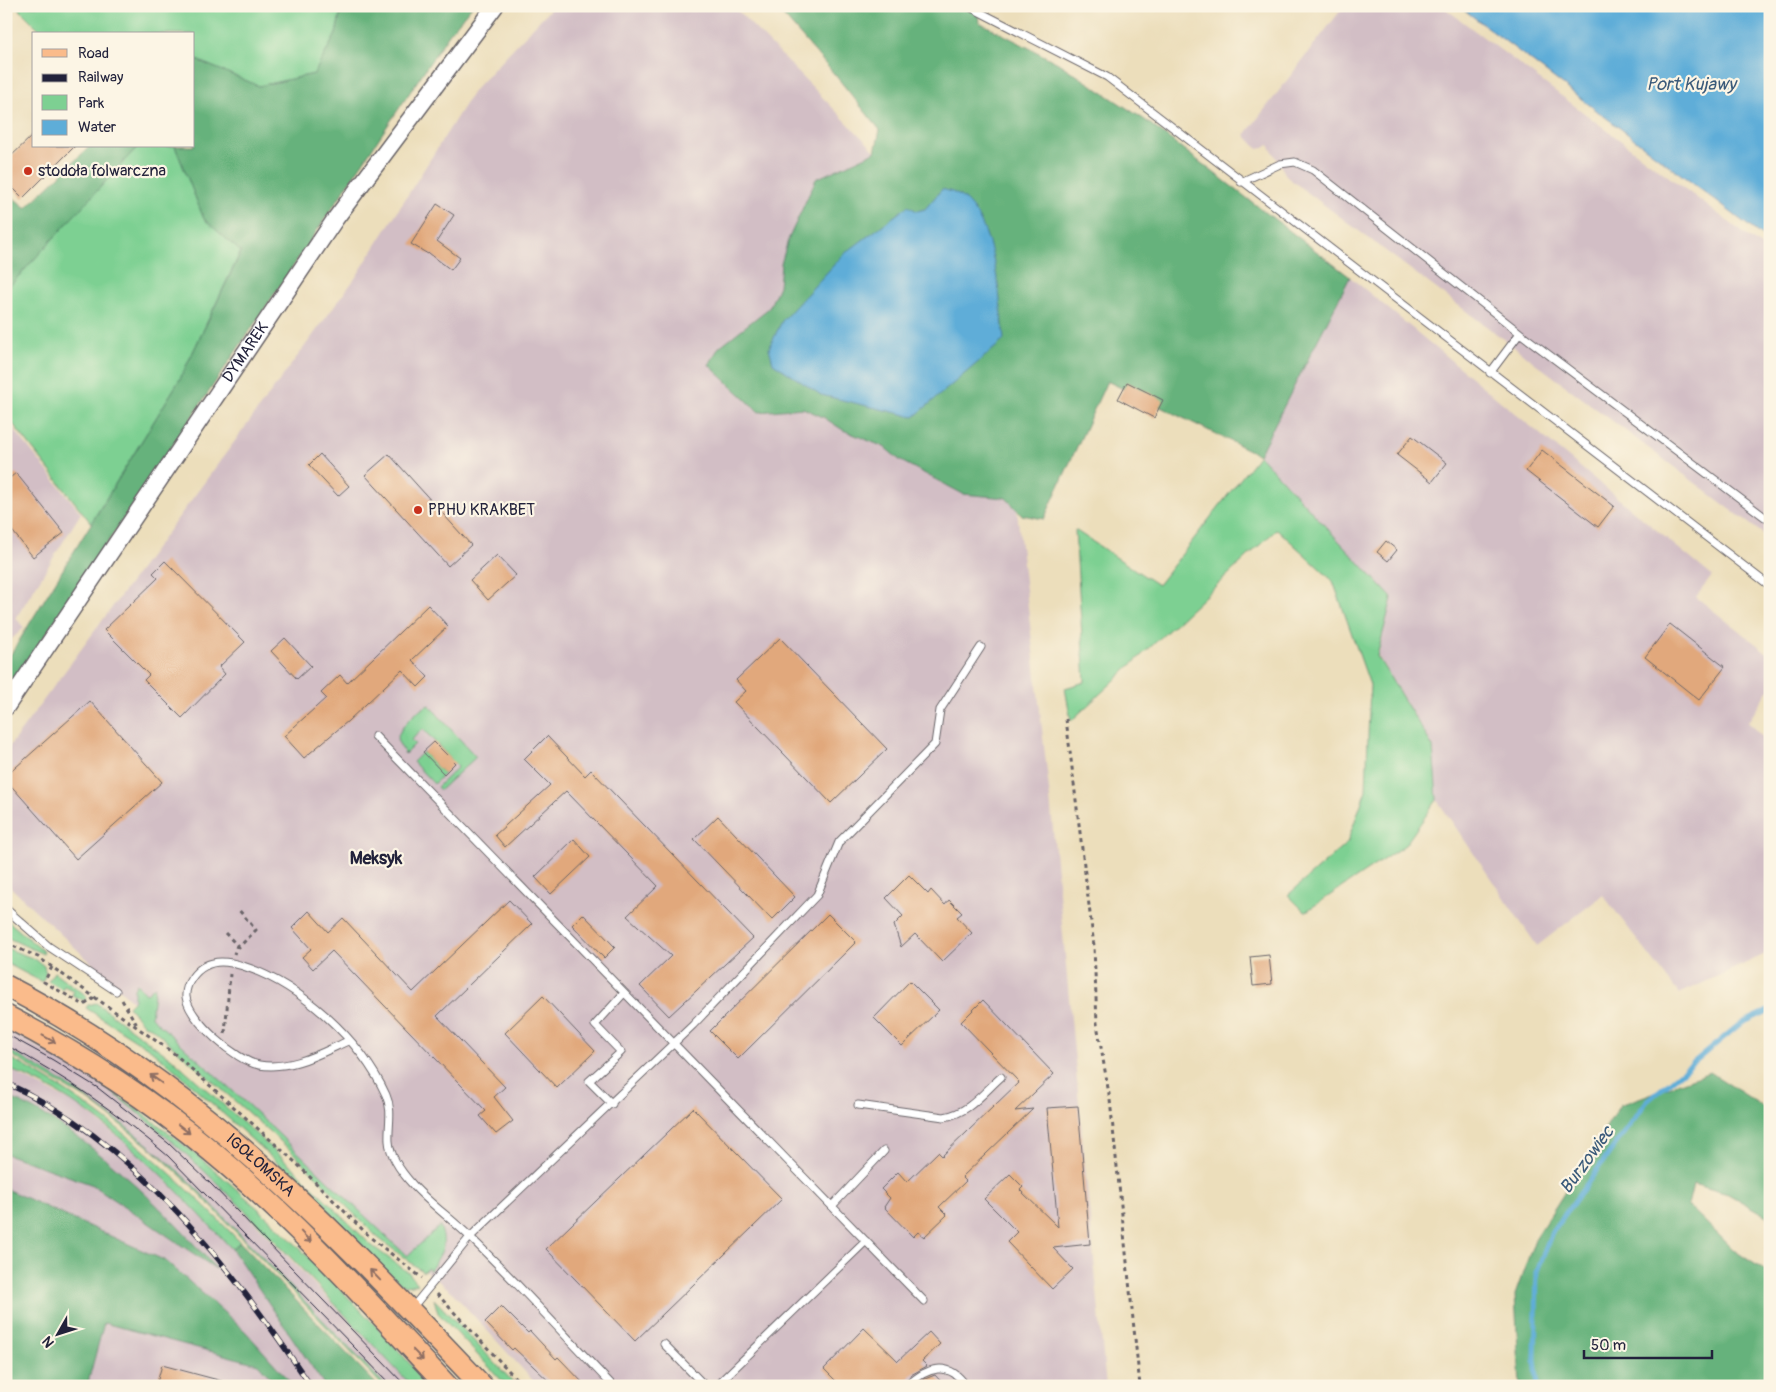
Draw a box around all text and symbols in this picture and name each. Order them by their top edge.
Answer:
legend [32,32,195,148]
text: Road [78,44,109,63]
text: Railway [78,68,124,87]
water label: Port Kujawy [1646,73,1738,96]
text: Park [78,94,105,113]
text: Water [78,118,117,137]
place label: stodoła folwarczna [38,161,166,181]
marker: stodoła folwarczna [22,165,34,177]
street label: DYMAREK [218,318,273,386]
place label: PPHU KRAKBET [428,500,535,520]
marker: PPHU KRAKBET [412,504,424,516]
district label: Meksyk [350,847,403,870]
one-way arrow [42,1034,57,1044]
one-way arrow [150,1074,164,1084]
water label: Burzowiec [1555,1121,1620,1198]
one-way arrow [177,1124,190,1135]
street label: IGOŁOMSKA [222,1129,299,1201]
one-way arrow [299,1231,311,1243]
one-way arrow [369,1269,381,1282]
north arrow [32,1310,82,1360]
scale bar [1584,1327,1711,1359]
text: N [39,1333,58,1351]
text: 50 m [1591,1336,1626,1355]
one-way arrow [412,1349,424,1361]

